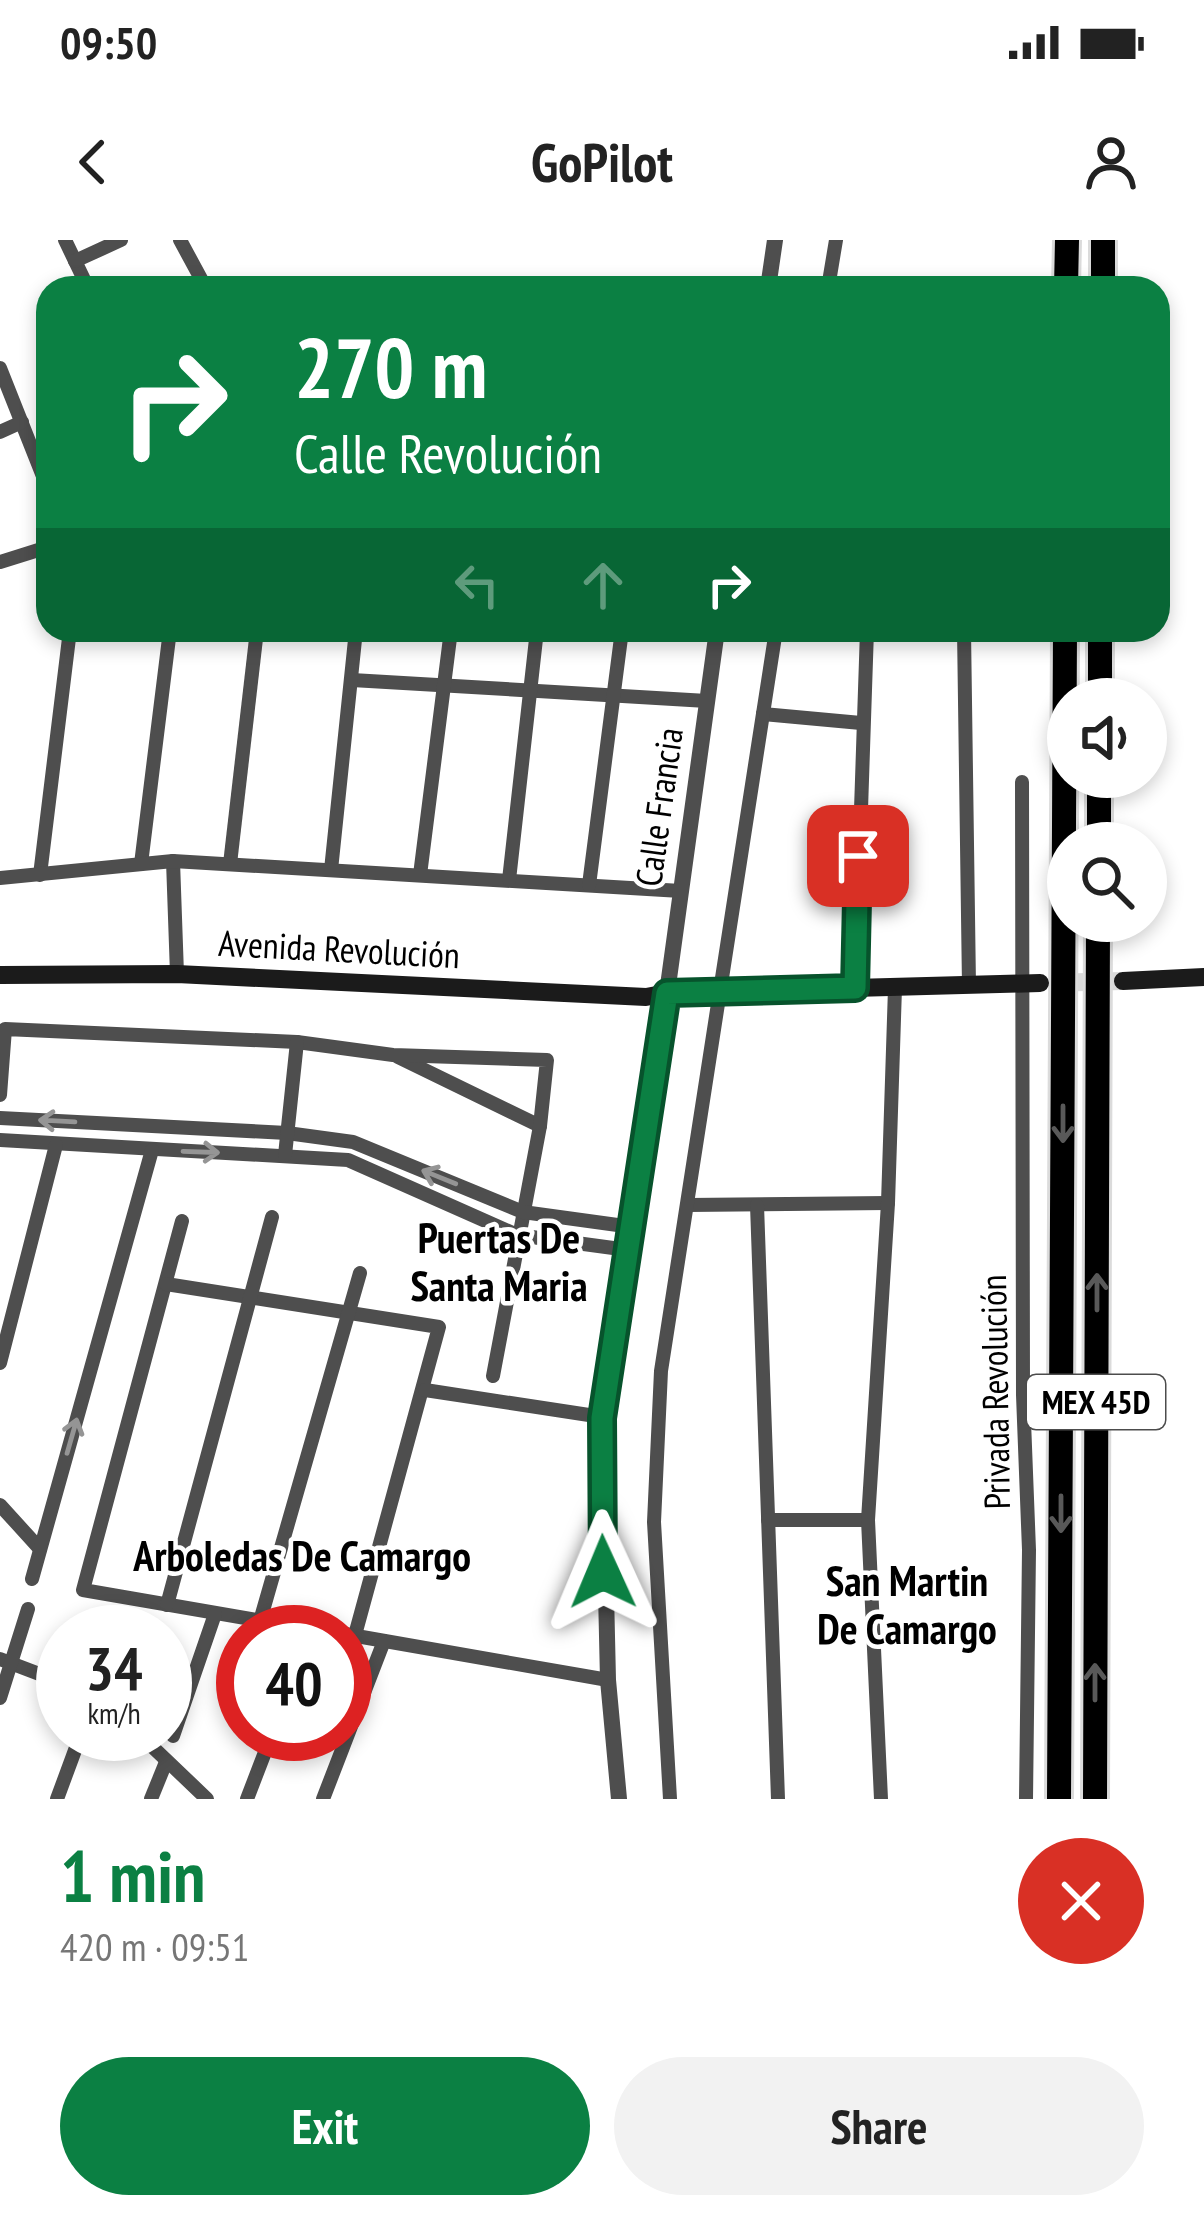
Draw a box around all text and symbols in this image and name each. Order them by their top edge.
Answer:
text: 09:50 [60,13,157,71]
text: GoPilot [531,127,673,197]
icon: back [60,129,126,195]
icon: person [1078,129,1144,195]
text: 270 m [294,312,487,421]
icon: right [96,324,252,480]
text: Calle Revolución [294,418,602,488]
icon: left [444,552,510,618]
icon: ahead [570,552,636,618]
icon: right [696,552,762,618]
map controls [1047,678,1167,942]
button: sound [1047,678,1167,798]
street label: Calle Francia [624,725,693,889]
pin [807,805,909,907]
button: search [1047,822,1167,942]
icon: arrive [825,823,891,889]
street label: Avenida Revolución [217,919,461,978]
one-way arrow [1052,1104,1074,1143]
one-way arrow [38,1109,77,1132]
one-way arrow [181,1140,220,1163]
one-way arrow [421,1165,458,1186]
district label: Puertas De Santa Maria [410,1210,588,1313]
one-way arrow [1086,1273,1108,1312]
street label: Privada Revolución [969,1274,1020,1510]
road number: MEX 45D [1027,1375,1165,1429]
one-way arrow [62,1418,84,1456]
one-way arrow [1050,1494,1072,1533]
position arrow [540,1509,666,1635]
district label: Arboledas De Camargo [132,1528,471,1583]
district label: San Martin De Camargo [817,1553,997,1656]
speed limit sign: 40 [216,1605,372,1761]
text: 34 [85,1629,143,1707]
one-way arrow [1084,1663,1106,1702]
text: km/h [87,1693,141,1732]
text: 1 min [60,1829,205,1922]
button: close [1018,1838,1144,1964]
text: 420 m · 09:51 [60,1921,249,1972]
button: Exit [60,2057,590,2195]
button: Share [614,2057,1144,2195]

